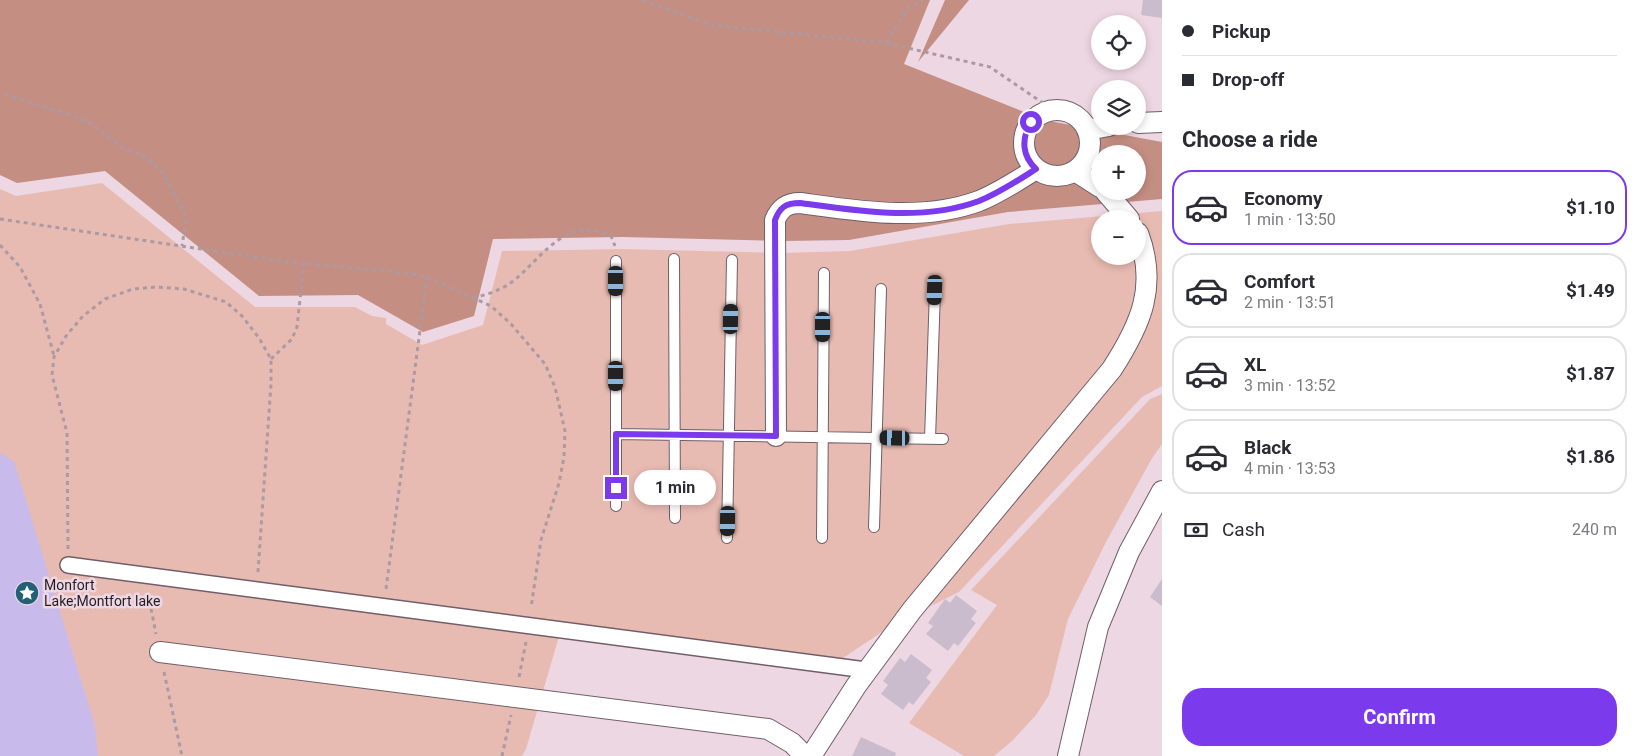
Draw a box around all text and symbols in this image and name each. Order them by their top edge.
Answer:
map controls [1091,15,1146,265]
button: locate [1091,15,1146,70]
text: Pickup [1212,20,1271,43]
text: Drop-off [1212,68,1284,91]
button: layers [1091,80,1146,135]
route start [1020,111,1042,133]
text: Choose a ride [1182,127,1318,152]
button: + [1091,145,1146,200]
icon: car [1184,185,1229,230]
text: Economy [1244,187,1323,210]
text: $1.10 [1566,196,1615,219]
button: − [1091,210,1146,265]
text: 1 min · 13:50 [1244,210,1336,229]
car [608,266,623,296]
icon: car [1184,268,1229,313]
text: Comfort [1244,270,1315,293]
car [926,275,943,305]
text: $1.49 [1566,279,1615,302]
text: 2 min · 13:51 [1244,293,1336,312]
car [723,304,738,334]
car [815,312,830,342]
icon: car [1184,351,1229,396]
text: XL [1244,353,1266,376]
car [608,361,623,391]
text: $1.87 [1566,362,1615,385]
text: 3 min · 13:52 [1244,376,1336,395]
car [879,430,910,446]
icon: car [1184,434,1229,479]
text: Black [1244,436,1291,459]
text: $1.86 [1566,445,1615,468]
text: 4 min · 13:53 [1244,459,1336,478]
callout: 1 min [634,470,716,506]
route end [605,477,627,499]
text: 1 min [655,478,695,497]
car [720,506,735,536]
icon: cash [1182,516,1210,544]
text: Cash [1222,518,1265,541]
text: 240 m [1572,520,1617,539]
place label: Monfort Lake;Montfort lake [44,577,160,609]
place icon: Monfort Lake;Montfort lake [14,580,40,606]
button: Confirm [1182,688,1617,746]

